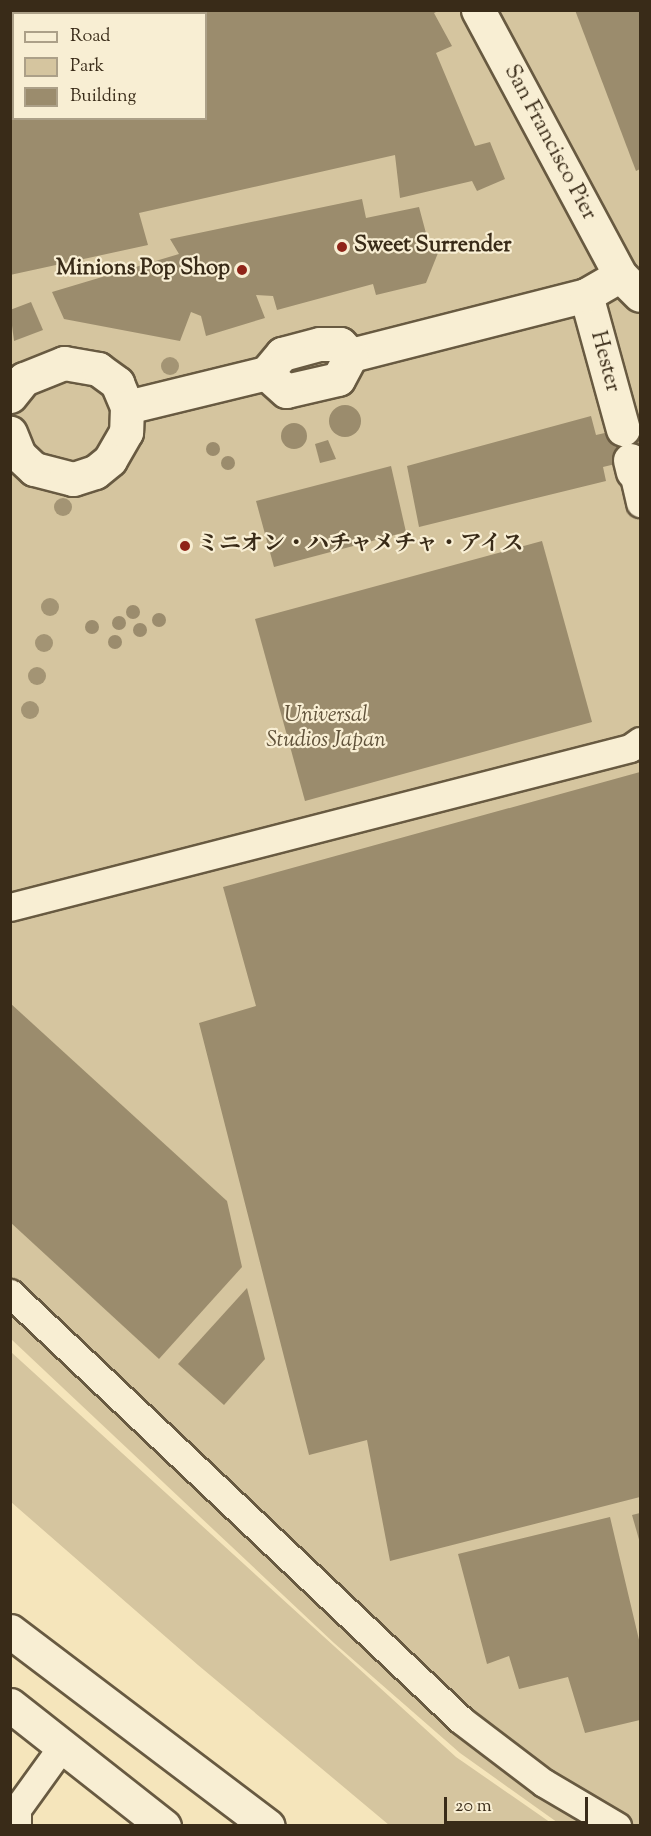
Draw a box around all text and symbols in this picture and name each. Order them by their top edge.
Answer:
legend [12,12,207,120]
text: Road [70,24,110,50]
text: Park [70,54,104,80]
street label: San Francisco Pier [497,61,601,225]
text: Building [70,84,136,110]
place label: Sweet Surrender [354,234,512,260]
marker: Sweet Surrender [335,240,349,254]
place label: Minions Pop Shop [56,257,230,283]
marker: Minions Pop Shop [235,263,249,277]
street label: Hester [583,328,625,396]
place label: ミニオン・ハチャメチャ・アイス [197,533,527,559]
marker: ミニオン・ハチャメチャ・アイス [178,539,192,553]
park label: Universal Studios Japan [266,703,386,754]
scale bar [447,1785,591,1823]
text: 20 m [455,1794,492,1820]

